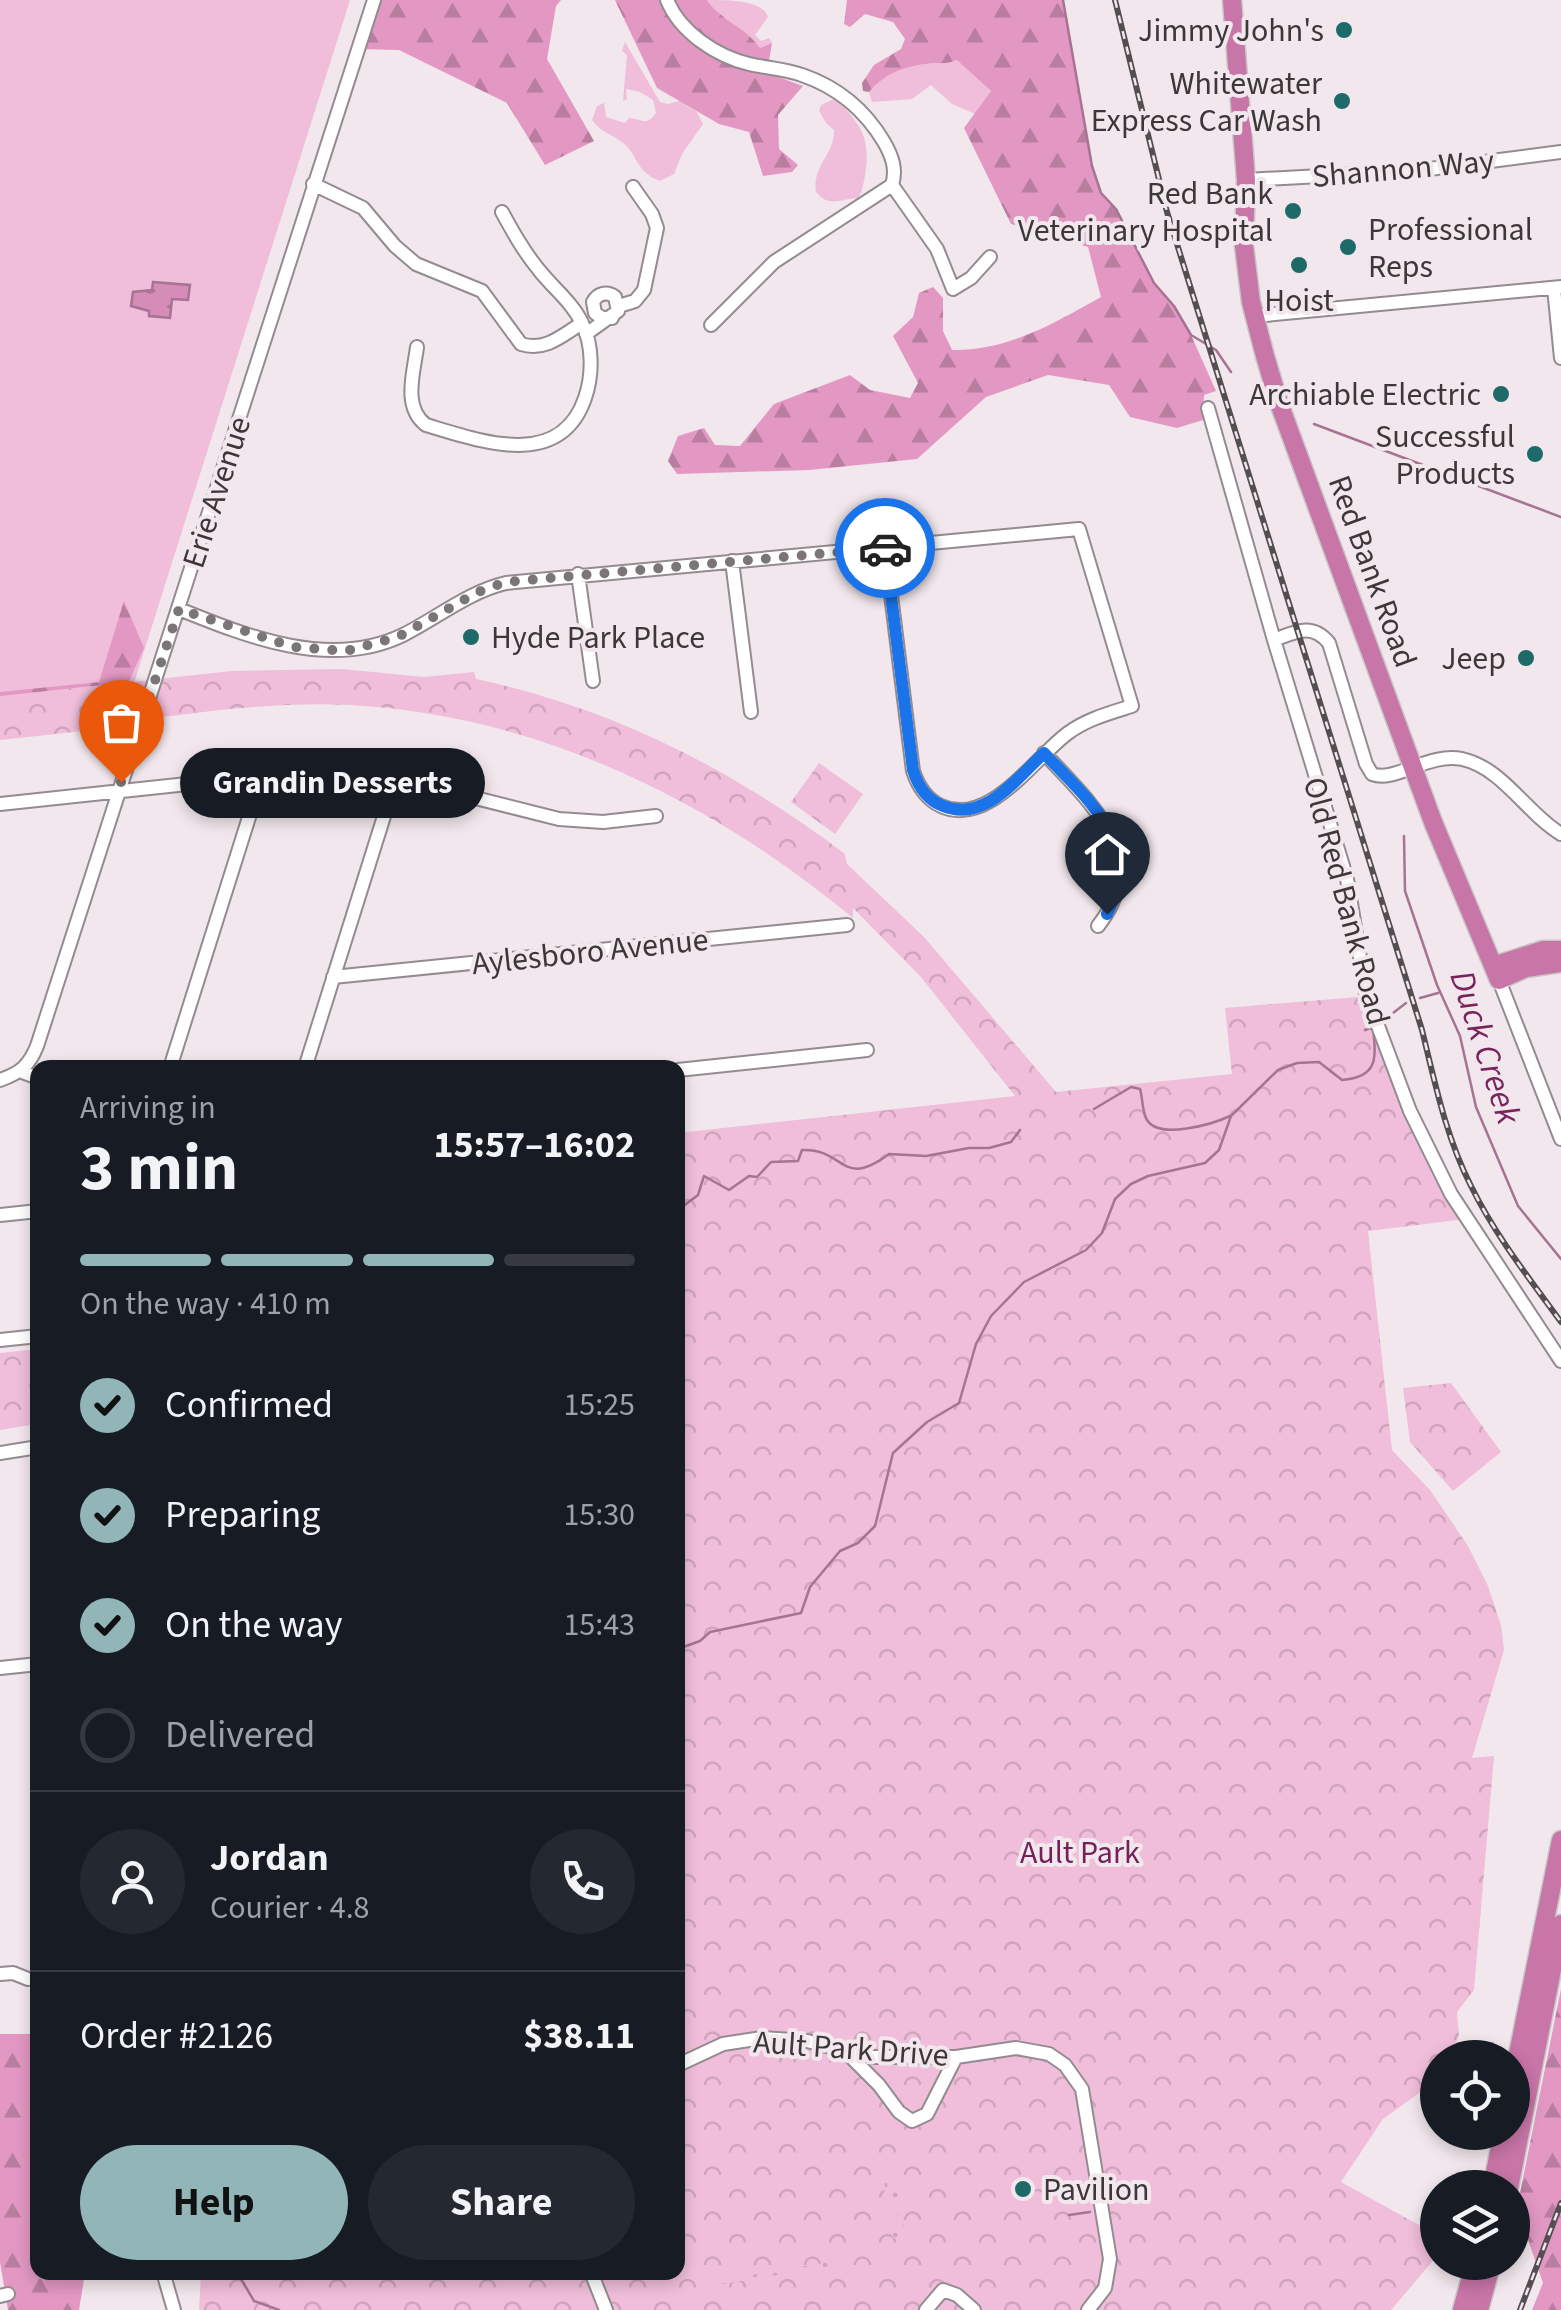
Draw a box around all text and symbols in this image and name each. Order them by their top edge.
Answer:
place label: Jimmy John's [1138,8,1324,54]
marker: Jimmy John's [1333,19,1355,41]
place label: Whitewater Express Car Wash [1091,61,1323,144]
marker: Whitewater Express Car Wash [1331,90,1353,112]
street label: Shannon Way [1310,138,1496,200]
place label: Red Bank Veterinary Hospital [1018,171,1273,254]
marker: Red Bank Veterinary Hospital [1282,200,1304,222]
place label: Professional Reps [1368,207,1533,290]
marker: Professional Reps [1337,236,1359,258]
marker: Hoist [1288,254,1310,276]
place label: Hoist [1264,278,1334,324]
place label: Archiable Electric [1249,372,1481,418]
marker: Archiable Electric [1490,383,1512,405]
street label: Erie Avenue [171,411,263,574]
place label: Successful Products [1375,414,1515,497]
marker: Successful Products [1524,443,1546,465]
street label: Red Bank Road [1316,469,1428,674]
courier [835,498,935,598]
icon: car [858,521,913,576]
place label: Hyde Park Place [491,615,705,661]
marker: Hyde Park Place [460,626,482,648]
place label: Jeep [1441,636,1506,682]
marker: Jeep [1515,647,1537,669]
pin [79,680,164,783]
icon: bag [94,695,149,750]
callout: Grandin Desserts [181,747,486,817]
text: Grandin Desserts [213,760,452,806]
street label: Old Red Bank Road [1291,772,1401,1030]
pin [1065,812,1150,915]
icon: home [1080,827,1135,882]
street label: Aylesboro Avenue [469,917,711,987]
water label: Duck Creek [1437,964,1534,1132]
text: Arriving in [80,1085,216,1131]
text: 15:57–16:02 [433,1118,635,1172]
text: 3 min [80,1122,238,1215]
text: On the way · 410 m [80,1281,331,1327]
icon: check [80,1378,135,1433]
text: Confirmed [165,1378,333,1432]
text: 15:25 [563,1382,635,1428]
icon: check [80,1488,135,1543]
text: Preparing [165,1488,320,1542]
text: 15:30 [563,1492,635,1538]
icon: check [80,1598,135,1653]
text: On the way [165,1598,342,1652]
text: 15:43 [563,1602,635,1648]
text: Delivered [165,1708,315,1762]
button: person [80,1829,185,1934]
button: phone [530,1829,635,1934]
park label: Ault Park [1020,1830,1140,1876]
text: Jordan [210,1831,329,1885]
text: Courier · 4.8 [210,1885,370,1931]
text: Order #2126 [80,2009,273,2063]
text: $38.11 [523,2009,635,2063]
street label: Ault Park Drive [752,2019,950,2079]
map controls [1420,2040,1530,2280]
button: locate [1420,2040,1530,2150]
button: Help [80,2145,348,2260]
button: Share [368,2145,635,2260]
place label: Pavilion [1043,2167,1150,2213]
button: layers [1420,2170,1530,2280]
marker: Pavilion [1012,2178,1034,2200]

